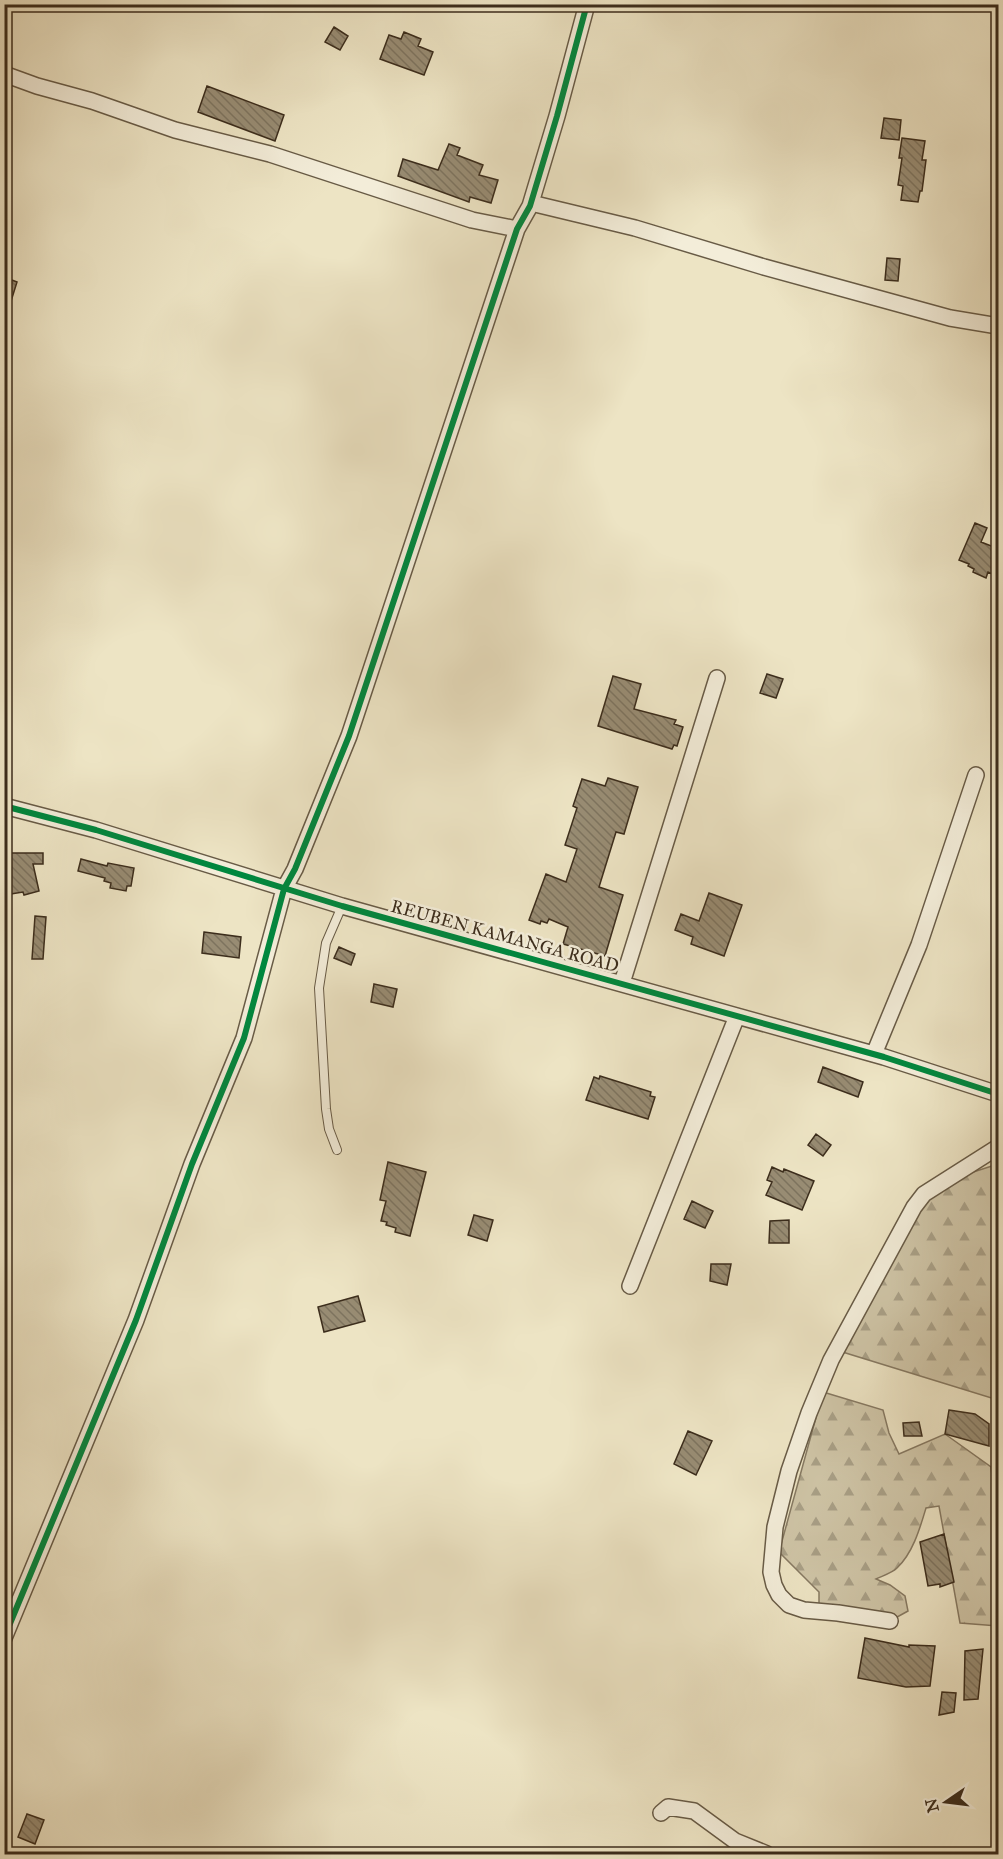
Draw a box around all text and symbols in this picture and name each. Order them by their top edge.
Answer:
street label: REUBEN KAMANGA ROAD [389,895,621,977]
north arrow [916,1772,976,1832]
text: N [921,1796,943,1814]

